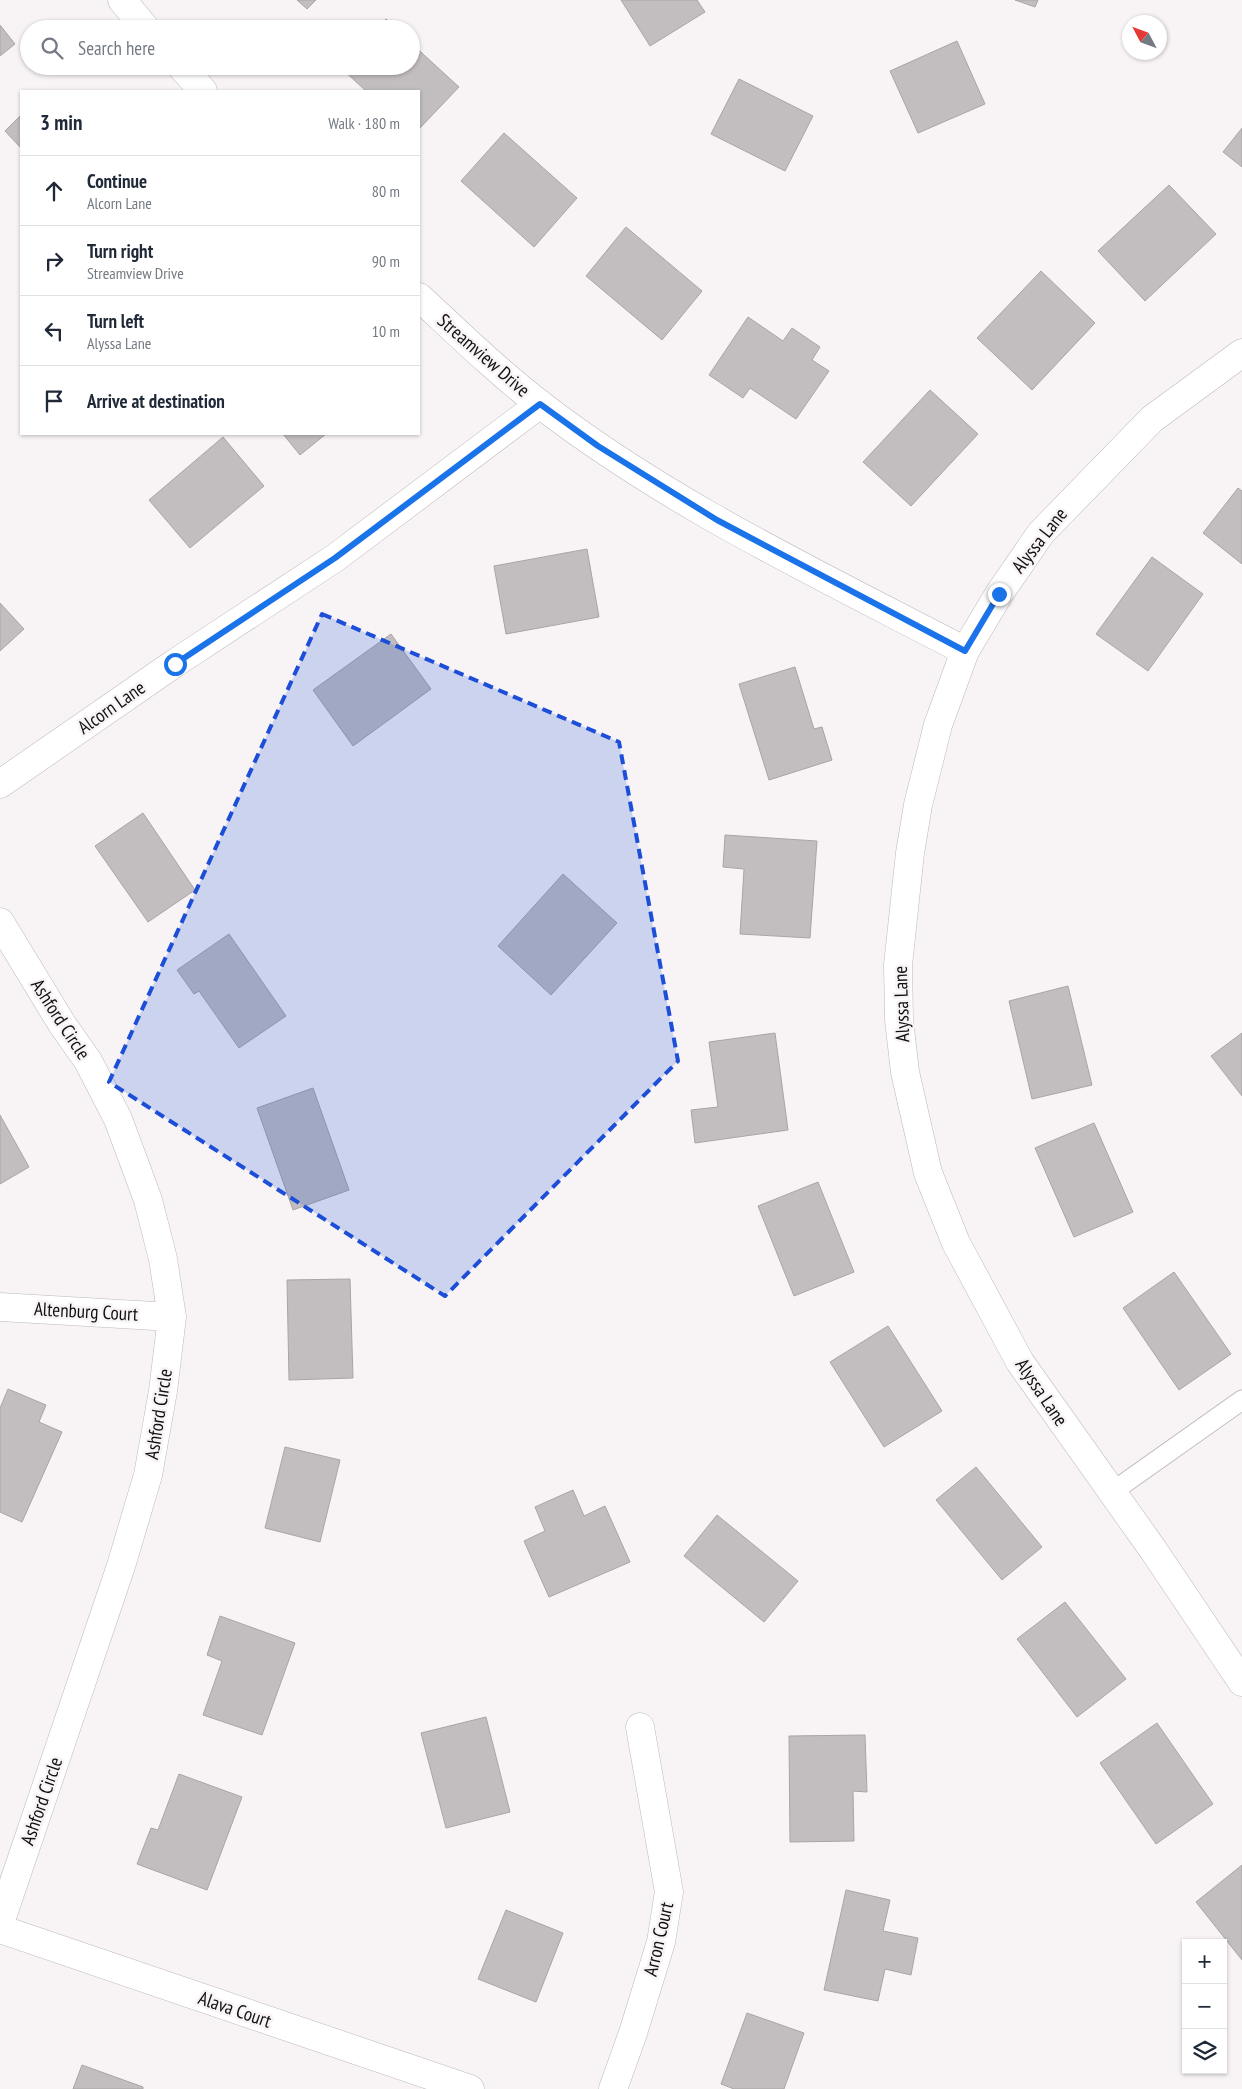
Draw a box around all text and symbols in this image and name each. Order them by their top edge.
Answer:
north arrow [1122,15,1167,60]
search box [20,20,420,75]
icon: search [38,34,66,62]
text: Search here [78,36,155,60]
text: 3 min [40,109,82,136]
text: Walk · 180 m [328,113,400,133]
text: Continue [87,169,147,193]
icon: ahead [40,177,68,205]
text: 80 m [372,181,400,201]
text: Alcorn Lane [87,193,152,213]
text: Turn right [87,239,153,263]
icon: right [40,247,68,275]
text: 90 m [372,251,400,271]
text: Streamview Drive [87,263,184,283]
street label: Streamview Drive [433,308,535,402]
text: Turn left [87,309,144,333]
icon: left [40,317,68,345]
text: 10 m [372,321,400,341]
text: Alyssa Lane [87,333,151,353]
icon: arrive [40,387,68,415]
text: Arrive at destination [87,389,225,413]
street label: Alyssa Lane [1006,502,1072,578]
route end [988,583,1011,606]
route start [164,653,187,676]
street label: Alcorn Lane [73,675,150,739]
street label: Alyssa Lane [888,965,914,1043]
street label: Ashford Circle [26,974,96,1064]
street label: Altenburg Court [33,1296,139,1326]
street label: Alyssa Lane [1011,1354,1073,1431]
street label: Ashford Circle [139,1367,177,1461]
street label: Ashford Circle [15,1754,67,1848]
street label: Arron Court [638,1899,678,1978]
map controls [1182,1939,1227,2074]
button: + [1182,1939,1227,1984]
button: − [1182,1984,1227,2029]
street label: Alava Court [195,1985,275,2033]
button: layers [1182,2029,1227,2074]

